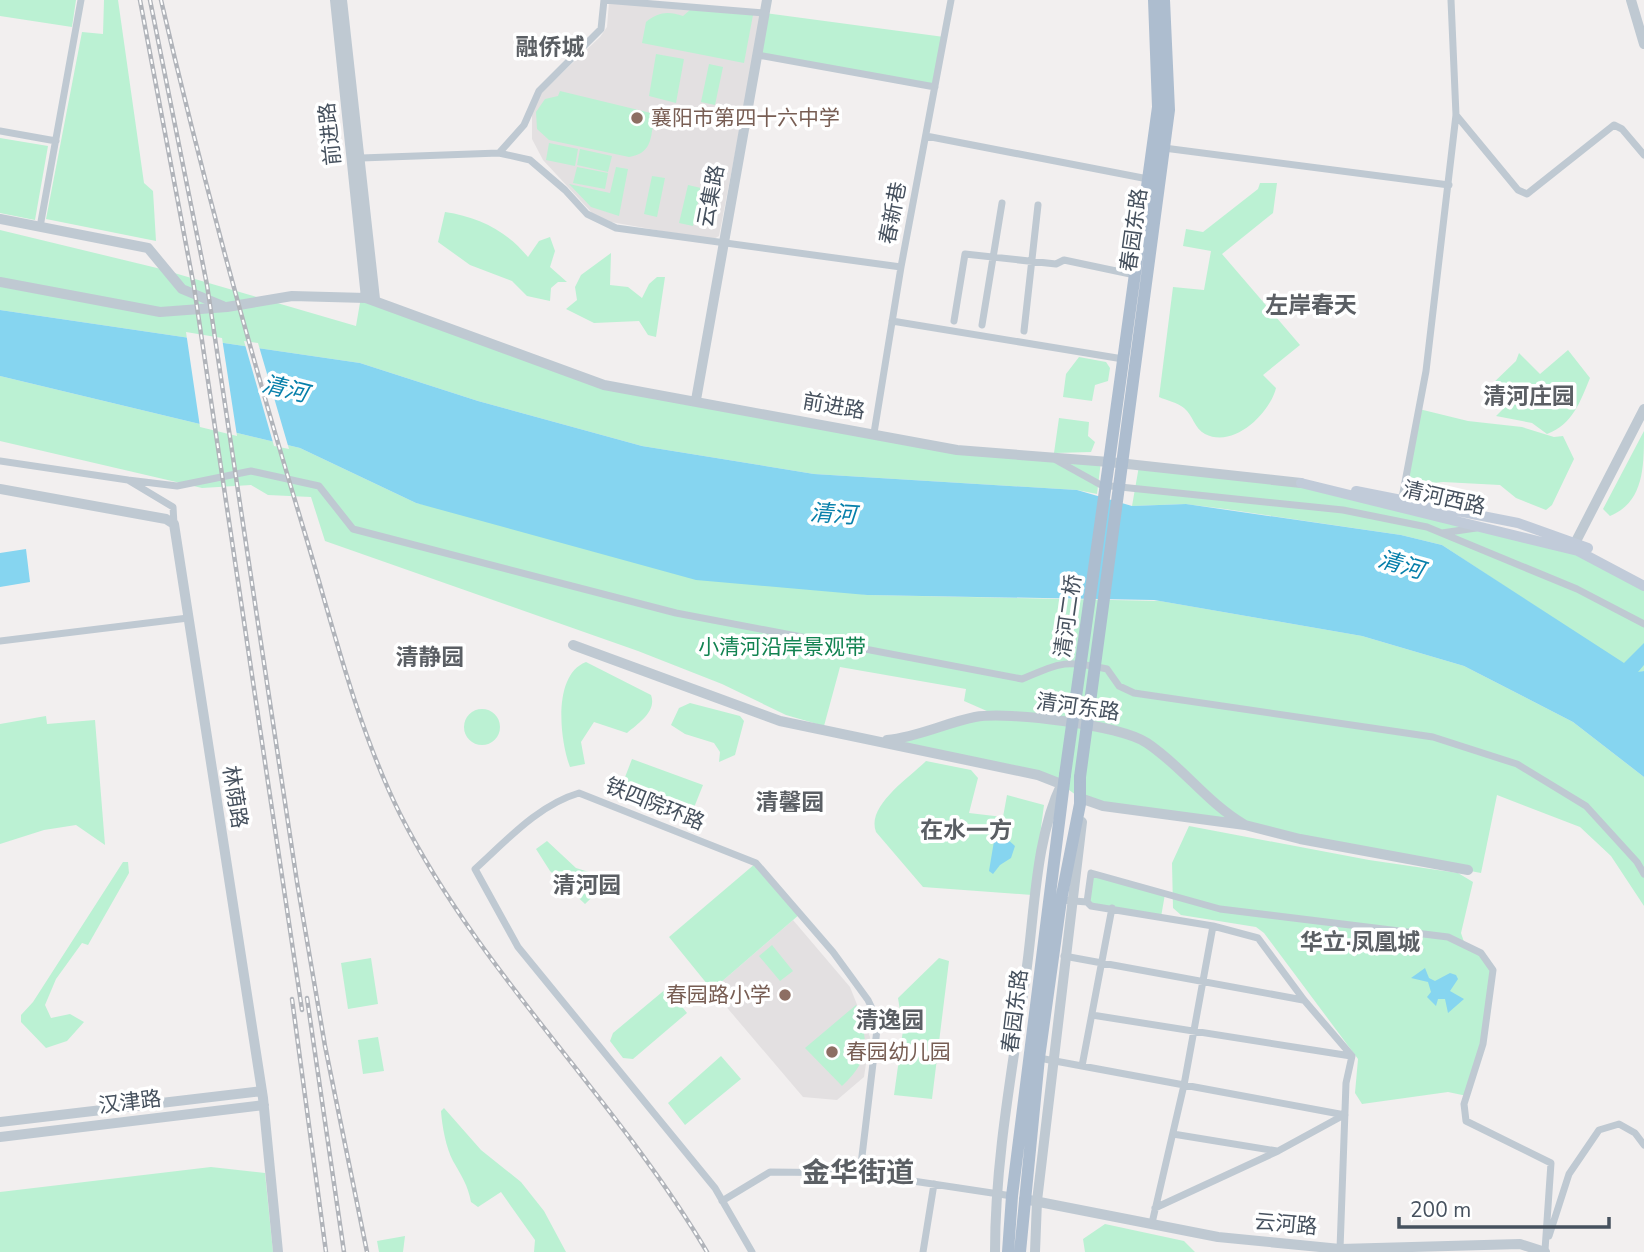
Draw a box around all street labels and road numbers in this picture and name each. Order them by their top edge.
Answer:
street label: 前进路 [313,101,347,167]
street label: 云集路 [691,162,731,230]
street label: 春新巷 [873,179,913,247]
street label: 春园东路 [1114,186,1154,274]
street label: 前进路 [801,387,867,425]
street label: 清河西路 [1400,475,1488,521]
street label: 清河二桥 [1048,572,1088,660]
street label: 清河东路 [1034,687,1122,727]
street label: 林荫路 [216,764,254,830]
street label: 铁四院环路 [601,771,709,837]
street label: 春园东路 [996,968,1034,1054]
street label: 汉津路 [97,1084,163,1120]
street label: 云河路 [1253,1207,1319,1241]

